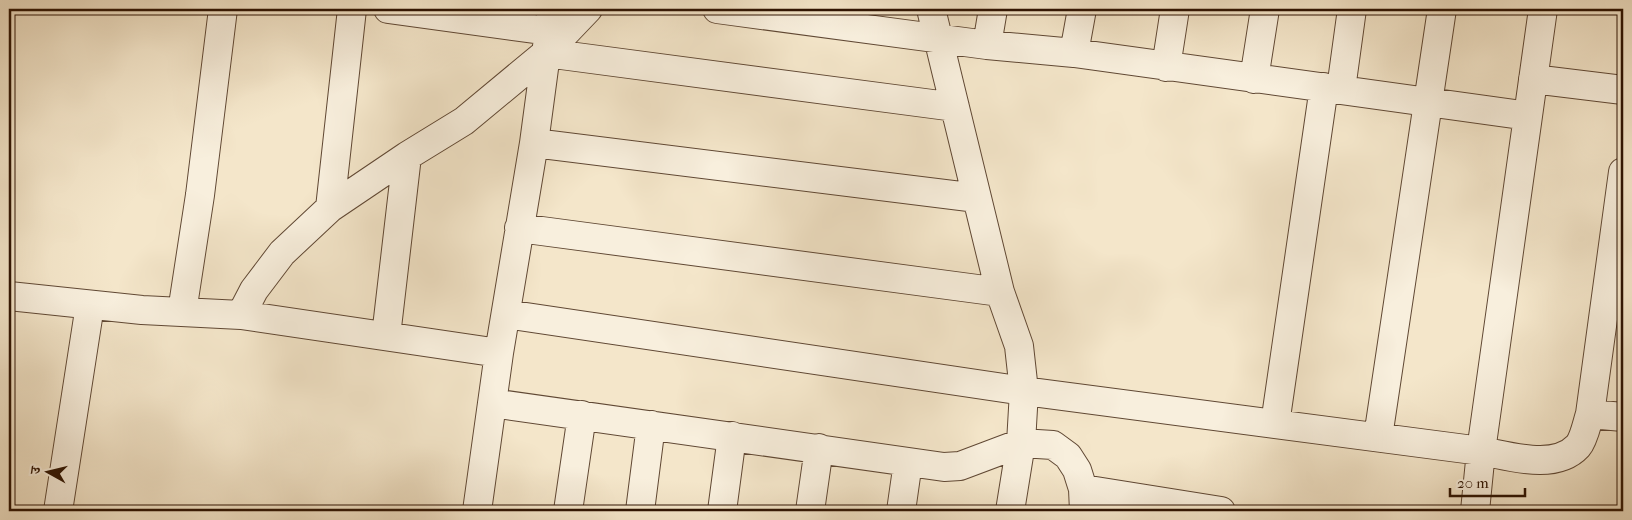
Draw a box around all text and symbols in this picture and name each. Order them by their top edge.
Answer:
north arrow [22,448,72,498]
text: उ [27,465,45,476]
scale bar [1450,465,1524,497]
text: 20 m [1457,474,1489,492]

